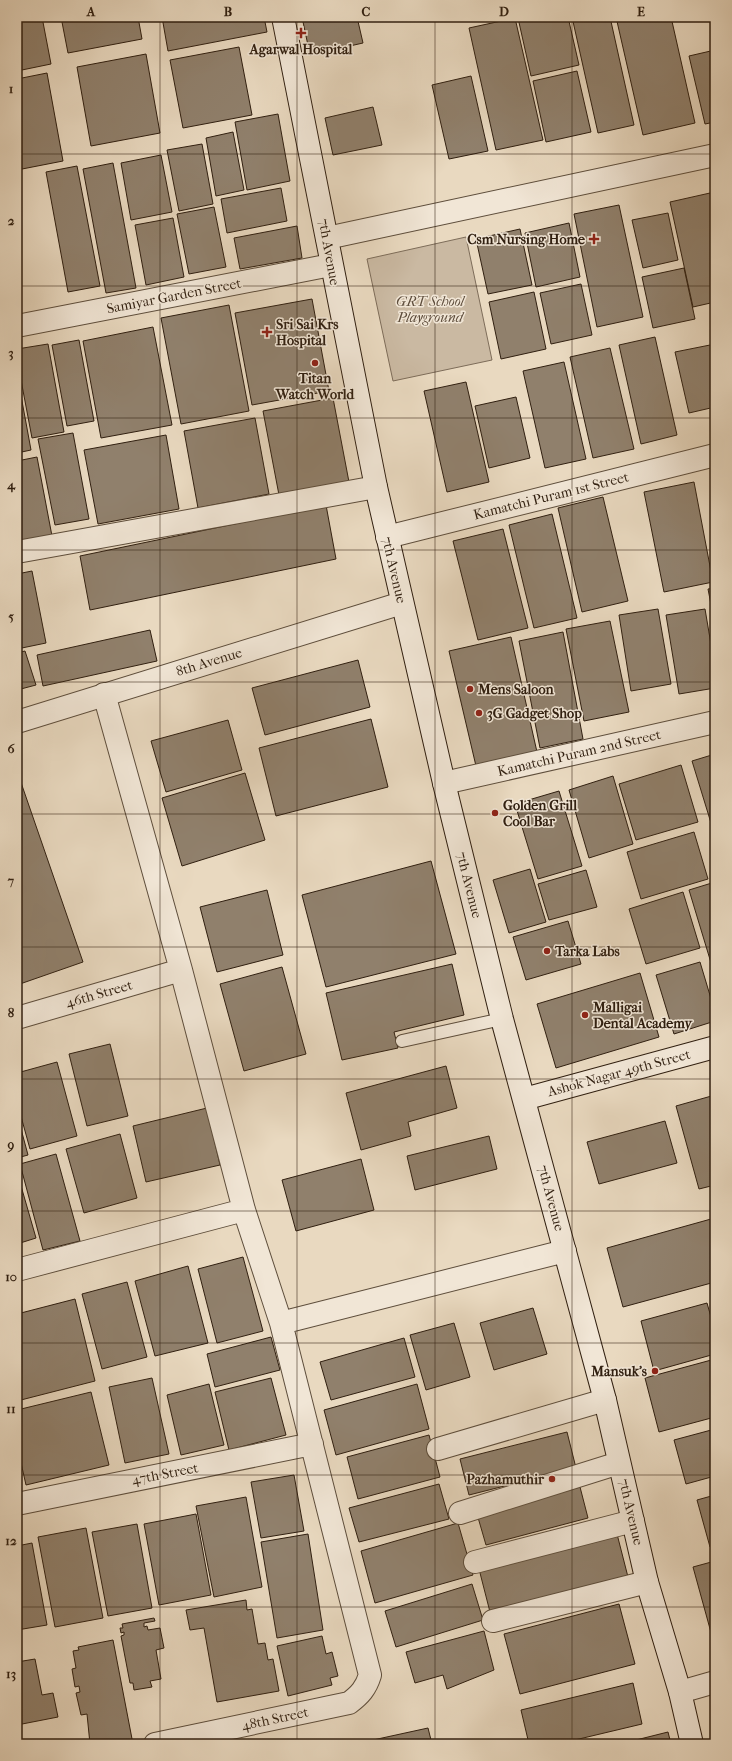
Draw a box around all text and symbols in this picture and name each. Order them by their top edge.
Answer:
text: A [86,4,96,19]
text: B [224,4,233,19]
text: C [362,4,371,19]
text: D [499,4,509,19]
text: E [637,4,645,19]
marker: Agarwal Hospital [295,27,307,39]
place label: Agarwal Hospital [249,41,353,58]
text: 1 [9,81,14,96]
text: 2 [8,213,15,228]
street label: 7th Avenue [315,217,343,287]
place label: Csm Nursing Home [467,231,585,248]
marker: Csm Nursing Home [588,233,600,245]
street label: Samiyar Garden Street [105,275,243,317]
park label: GRT School Playground [396,293,466,326]
place label: Sri Sai Krs Hospital [276,316,339,349]
marker: Sri Sai Krs Hospital [261,326,273,338]
text: 3 [8,345,14,361]
marker: Titan Watch World [310,358,320,368]
place label: Titan Watch World [275,370,356,403]
street label: Kamatchi Puram 1st Street [472,468,630,524]
text: 4 [6,477,16,493]
street label: 7th Avenue [378,535,410,605]
text: 5 [8,609,14,624]
street label: 8th Avenue [174,644,244,680]
place label: Mens Saloon [477,681,554,698]
marker: Mens Saloon [465,684,475,694]
place label: 3G Gadget Shop [487,705,582,722]
marker: 3G Gadget Shop [474,708,484,718]
street label: Kamatchi Puram 2nd Street [496,726,662,780]
text: 6 [7,741,15,756]
place label: Golden Grill Cool Bar [503,797,577,830]
marker: Golden Grill Cool Bar [490,808,500,818]
street label: 7th Avenue [453,850,485,920]
text: 7 [7,873,15,888]
place label: Tarka Labs [554,943,620,960]
marker: Tarka Labs [542,946,552,956]
street label: 46th Street [64,976,134,1012]
place label: Malligai Dental Academy [592,999,693,1032]
text: 8 [8,1005,15,1020]
marker: Malligai Dental Academy [580,1010,590,1020]
street label: Ashok Nagar 49th Street [545,1046,692,1101]
text: 9 [7,1137,15,1153]
street label: 7th Avenue [534,1163,568,1233]
text: 10 [5,1269,17,1284]
place label: Mansuk's [590,1363,648,1380]
marker: Mansuk's [650,1366,660,1376]
text: 11 [6,1401,16,1416]
street label: 47th Street [130,1459,200,1489]
place label: Pazhamuthir [466,1471,545,1488]
marker: Pazhamuthir [547,1474,557,1484]
street label: 7th Avenue [615,1477,647,1547]
text: 12 [5,1533,17,1548]
text: 13 [6,1666,16,1682]
street label: 48th Street [240,1704,310,1734]

